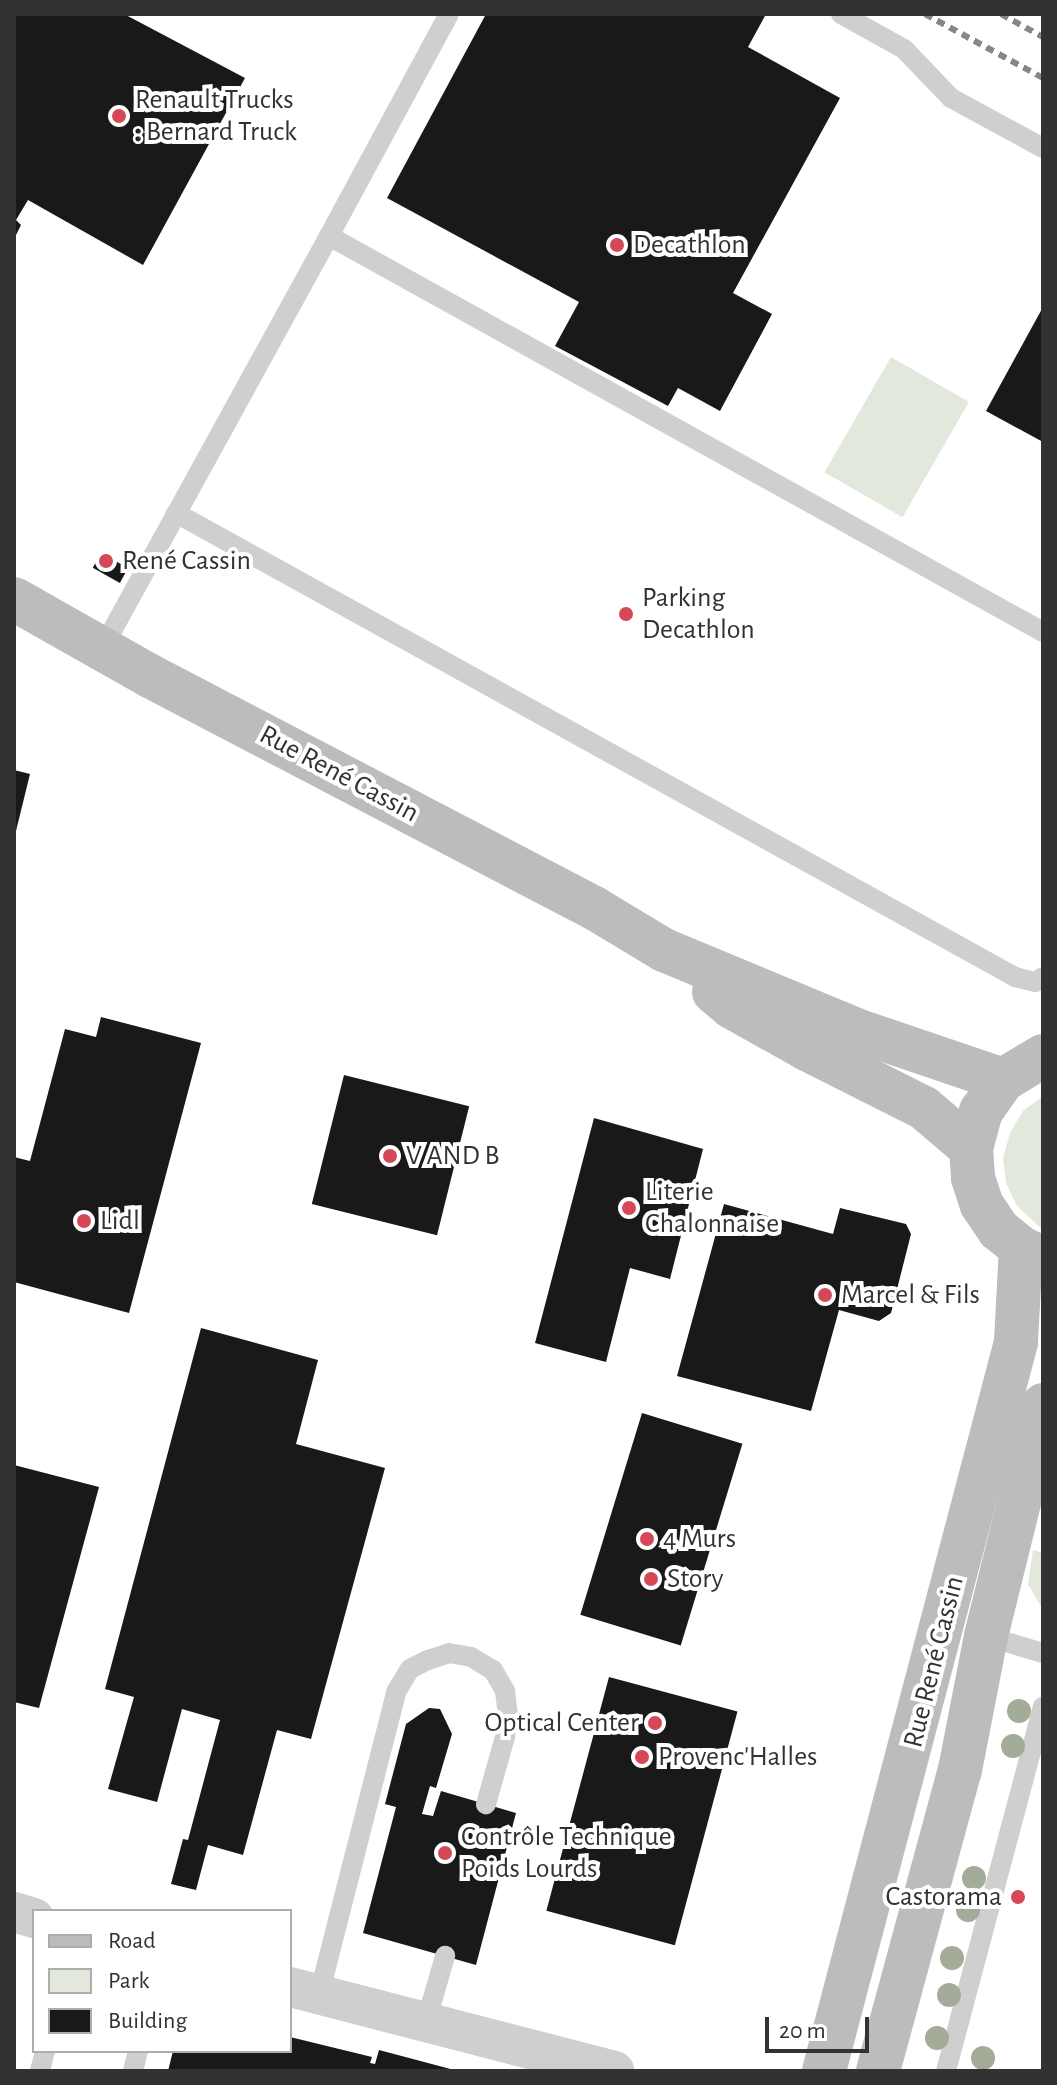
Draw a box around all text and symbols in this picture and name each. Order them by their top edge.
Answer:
place label: Renault Trucks : Bernard Truck [135,83,297,149]
marker: Renault Trucks : Bernard Truck [110,107,128,125]
place label: Decathlon [633,228,746,262]
marker: Decathlon [608,236,626,254]
place label: René Cassin [122,544,251,578]
marker: René Cassin [97,552,115,570]
place label: Parking Decathlon [642,581,755,647]
marker: Parking Decathlon [617,605,635,623]
street label: Rue René Cassin [254,718,424,830]
place label: V AND B [406,1139,499,1173]
marker: V AND B [381,1147,399,1165]
place label: Literie Chalonnaise [645,1175,779,1241]
marker: Literie Chalonnaise [620,1199,638,1217]
place label: Lidl [100,1204,140,1238]
marker: Lidl [75,1212,93,1230]
place label: Marcel & Fils [841,1278,980,1312]
marker: Marcel & Fils [816,1286,834,1304]
place label: 4 Murs [663,1522,736,1556]
marker: 4 Murs [638,1530,656,1548]
place label: Story [667,1562,724,1596]
marker: Story [642,1570,660,1588]
street label: Rue René Cassin [896,1573,972,1751]
place label: Optical Center [484,1706,639,1740]
marker: Optical Center [646,1714,664,1732]
place label: Provenc'Halles [658,1740,817,1774]
marker: Provenc'Halles [633,1748,651,1766]
place label: Contrôle Technique Poids Lourds [461,1820,672,1886]
marker: Contrôle Technique Poids Lourds [436,1844,454,1862]
place label: Castorama [885,1880,1002,1914]
marker: Castorama [1009,1888,1027,1906]
legend [32,1909,292,2053]
text: Road [108,1929,156,1953]
text: Park [108,1969,149,1993]
scale bar [769,2001,873,2051]
text: Building [108,2009,187,2033]
text: 20 m [779,2019,826,2043]

